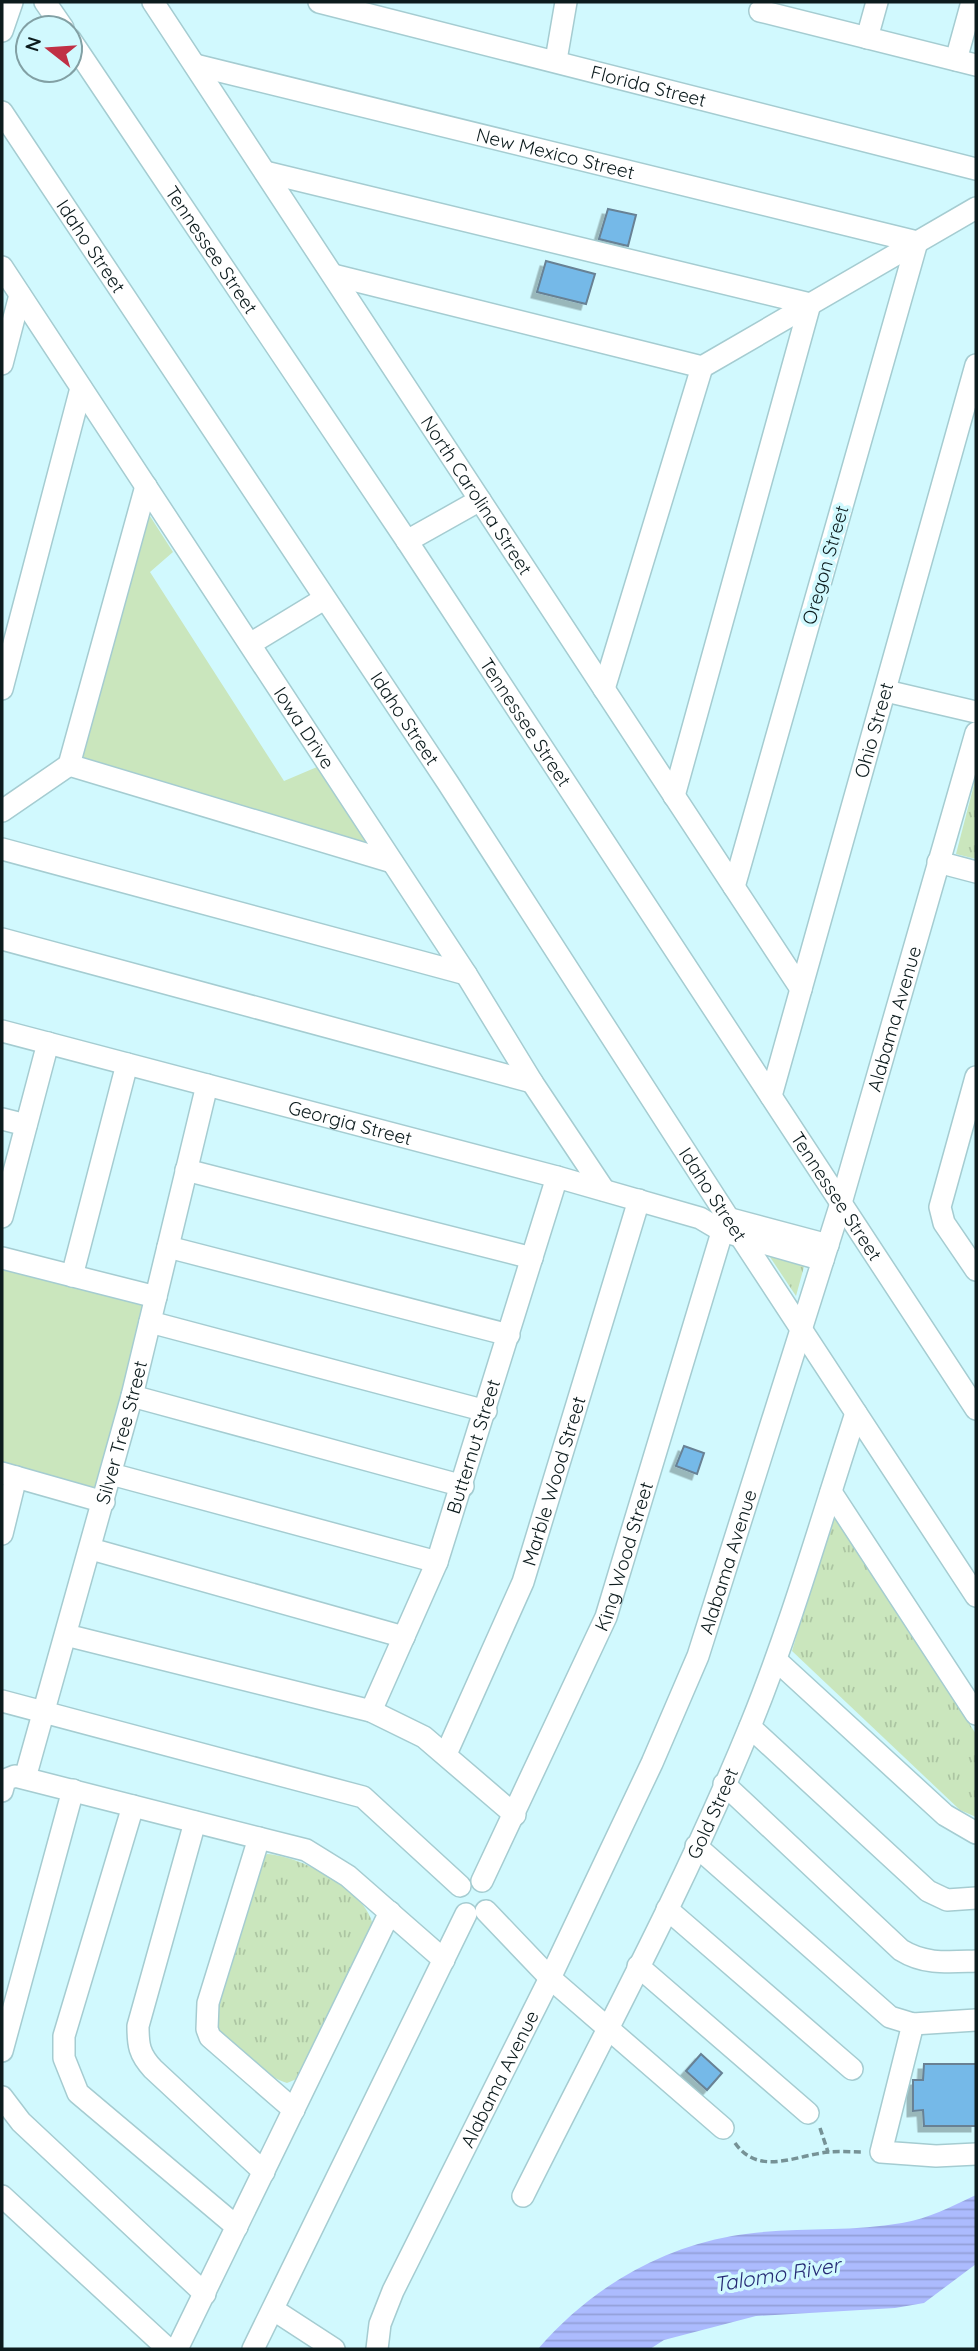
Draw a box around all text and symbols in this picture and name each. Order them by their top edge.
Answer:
north arrow [14,14,84,84]
text: N [19,34,46,54]
street label: Florida Street [588,60,709,112]
street label: New Mexico Street [474,122,637,184]
street label: Tennessee Street [160,181,263,319]
street label: Idaho Street [51,195,131,297]
street label: North Carolina Street [416,411,538,579]
street label: Oregon Street [796,503,854,627]
street label: Tennessee Street [475,653,577,791]
street label: Idaho Street [365,667,445,770]
street label: Ohio Street [849,680,898,781]
street label: Iowa Drive [269,682,340,773]
street label: Alabama Avenue [862,943,926,1094]
street label: Georgia Street [286,1095,415,1150]
street label: Tennessee Street [786,1127,887,1265]
street label: Idaho Street [674,1143,752,1246]
street label: Silver Tree Street [90,1358,152,1507]
street label: Butternut Street [441,1376,505,1517]
street label: Marble Wood Street [517,1393,591,1569]
street label: King Wood Street [589,1479,658,1635]
street label: Alabama Avenue [694,1487,762,1637]
street label: Gold Street [681,1764,743,1863]
street label: Alabama Avenue [455,2006,544,2151]
water label: Talomo River [712,2251,845,2297]

